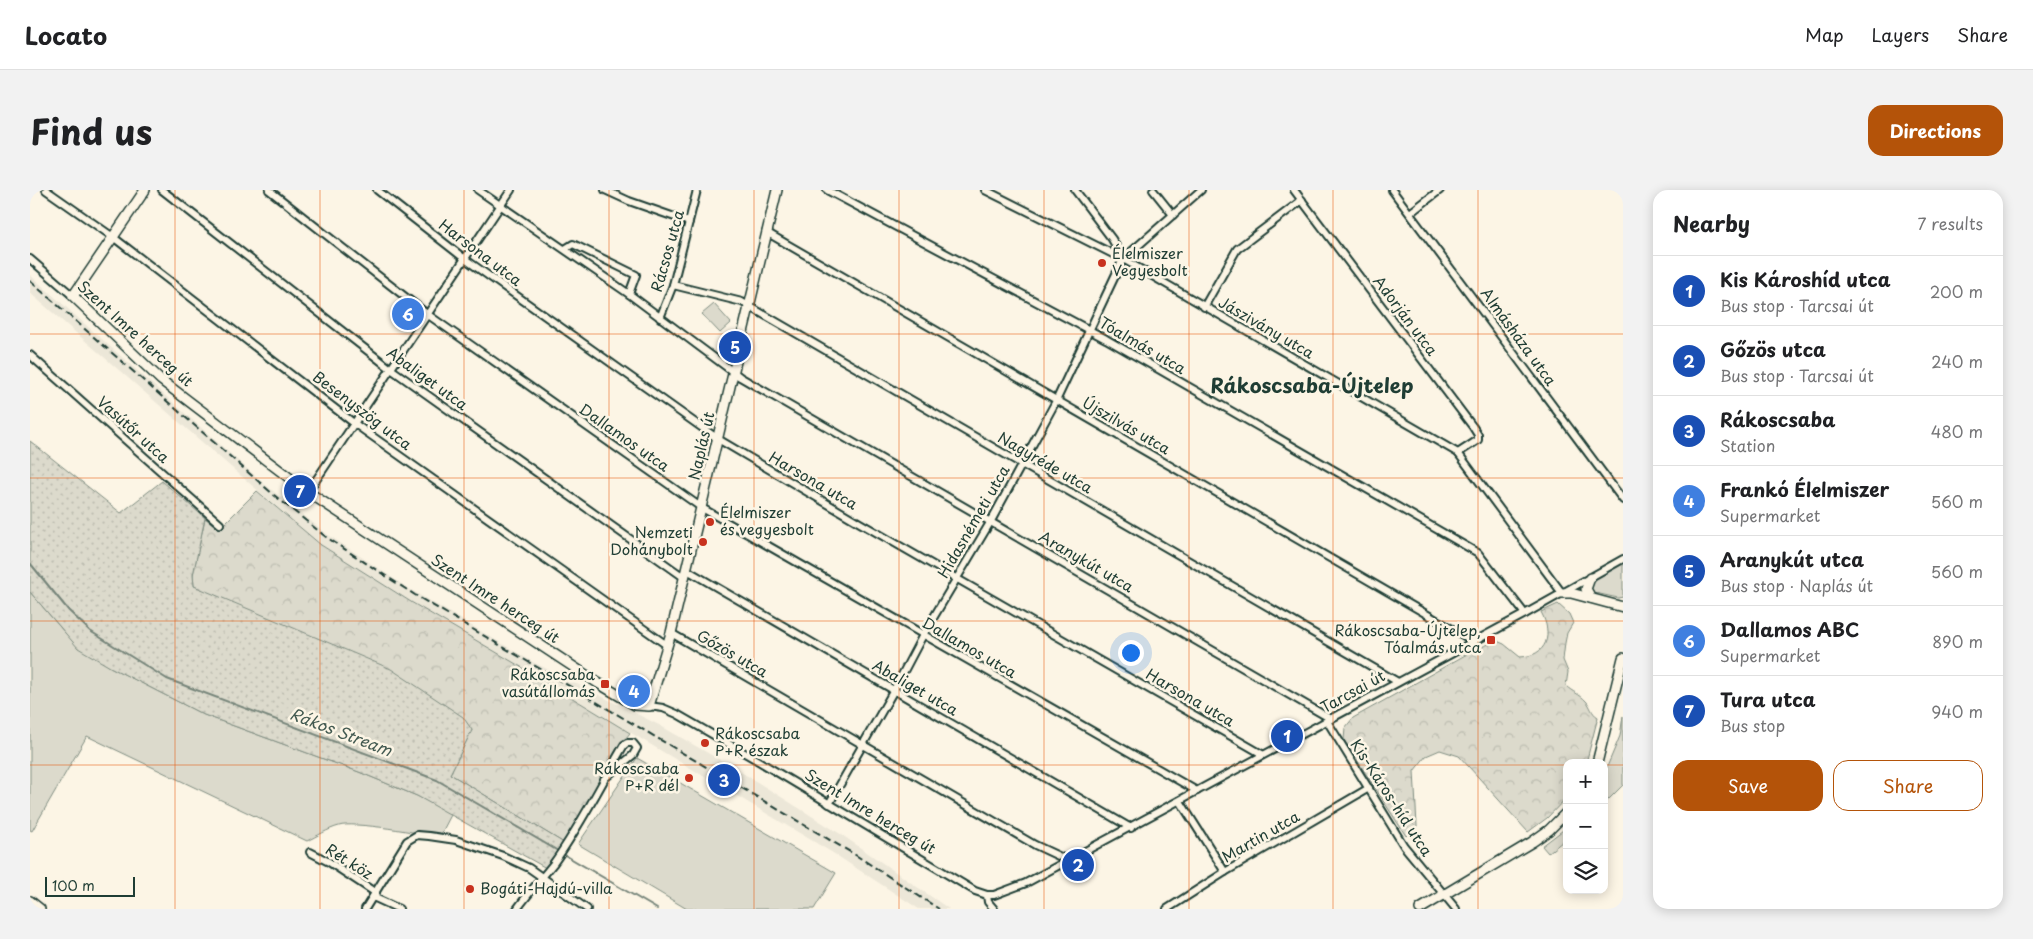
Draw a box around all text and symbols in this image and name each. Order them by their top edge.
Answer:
text: Locato [25,17,107,53]
text: Map [1805,21,1844,48]
text: Layers [1872,21,1929,48]
text: Share [1957,21,2008,48]
text: Find us [30,104,152,157]
button: Directions [1868,105,2003,156]
street label: Rácsos utca [644,206,689,294]
text: Nearby [1673,207,1750,239]
text: 7 results [1918,211,1983,235]
street label: Harsona utca [434,213,528,291]
place label: Élelmiszer Vegyesbolt [1112,241,1188,281]
marker: Élelmiszer Vegyesbolt [1096,257,1108,269]
text: Kis Károshíd utca [1720,265,1891,293]
street label: Adorján utca [1368,270,1444,361]
street label: Szent Imre herceg út [73,274,199,391]
text: 1 [1685,279,1693,303]
text: 200 m [1930,279,1983,303]
street label: Almásháza utca [1476,282,1563,390]
street label: Jászivány utca [1215,290,1319,364]
text: Bus stop · Tarcsai út [1720,293,1874,317]
pin: 6 [392,295,424,333]
street label: Tóalmás utca [1095,310,1191,379]
pin: 5 [719,328,751,366]
text: Gőzös utca [1720,335,1826,363]
street label: Abaliget utca [383,340,474,415]
text: 2 [1683,349,1695,373]
text: 240 m [1931,349,1983,373]
text: Bus stop · Tarcsai út [1720,363,1874,387]
street label: Besenyszög utca [309,365,418,455]
district label: Rákoscsaba-Újtelep [1210,370,1414,400]
street label: Vasútőr utca [93,390,176,468]
street label: Újszilvás utca [1079,390,1176,460]
street label: Dallamos utca [575,397,675,477]
text: Rákoscsaba [1720,405,1835,433]
street label: Naplás út [682,409,720,482]
text: 3 [1684,419,1694,443]
text: 480 m [1931,419,1983,443]
street label: Nagyréde utca [994,425,1098,498]
text: Station [1720,433,1775,457]
street label: Harsona utca [765,445,863,515]
street label: Hidasnémeti utca [931,460,1015,582]
pin: 7 [284,472,316,510]
text: Frankó Élelmiszer [1720,475,1889,503]
text: 4 [1684,489,1694,513]
text: 560 m [1931,489,1983,513]
place label: Élelmiszer és vegyesbolt [720,500,814,540]
text: Supermarket [1720,503,1820,527]
marker: Élelmiszer és vegyesbolt [704,516,716,528]
place label: Nemzeti Dohánybolt [610,520,693,560]
street label: Aranykút utca [1035,524,1139,598]
marker: Nemzeti Dohánybolt [697,536,709,548]
text: Aranykút utca [1720,545,1864,573]
street label: Szent Imre herceg út [427,547,565,648]
text: 5 [1684,559,1694,583]
text: 560 m [1931,559,1983,583]
text: Bus stop · Naplás út [1720,573,1873,597]
street label: Dallamos utca [918,610,1022,683]
text: Dallamos ABC [1720,615,1859,643]
place label: Rákoscsaba-Újtelep, Tóalmás utca [1334,618,1482,658]
street label: Gőzös utca [693,623,773,683]
text: 6 [1683,629,1695,653]
text: 890 m [1932,629,1983,653]
marker: Rákoscsaba-Újtelep, Tóalmás utca [1485,634,1497,646]
your location [1118,640,1144,666]
text: Supermarket [1720,643,1820,667]
street label: Abaliget utca [869,653,963,721]
place label: Rákoscsaba vasútállomás [502,662,596,702]
street label: Harsona utca [1142,662,1240,732]
street label: Tarcsai út [1316,664,1389,718]
pin: 4 [618,672,650,710]
marker: Rákoscsaba vasútállomás [599,678,611,690]
text: Tura utca [1720,685,1816,713]
text: 7 [1684,699,1694,723]
text: 940 m [1931,699,1983,723]
water label: Rákos Stream [287,701,396,762]
text: Bus stop [1720,713,1785,737]
pin: 1 [1271,717,1303,755]
place label: Rákoscsaba P+R észak [715,721,801,761]
street label: Kis-Káros-híd utca [1346,734,1439,861]
marker: Rákoscsaba P+R észak [699,737,711,749]
place label: Rákoscsaba P+R dél [594,756,680,796]
map controls [1563,759,1608,894]
button: + [1563,759,1608,804]
button: Save [1673,760,1823,811]
button: Share [1833,760,1983,811]
pin: 3 [708,761,740,799]
street label: Szent Imre herceg út [801,762,941,859]
marker: Rákoscsaba P+R dél [683,772,695,784]
street label: Martin utca [1217,804,1304,867]
button: − [1563,804,1608,849]
street label: Rét köz [321,837,378,884]
pin: 2 [1062,846,1094,884]
button: layers [1563,849,1608,894]
scale bar [45,874,135,897]
text: 100 m [52,875,95,896]
place label: Bogáti-Hajdú-villa [480,876,613,899]
marker: Bogáti-Hajdú-villa [464,883,476,895]

